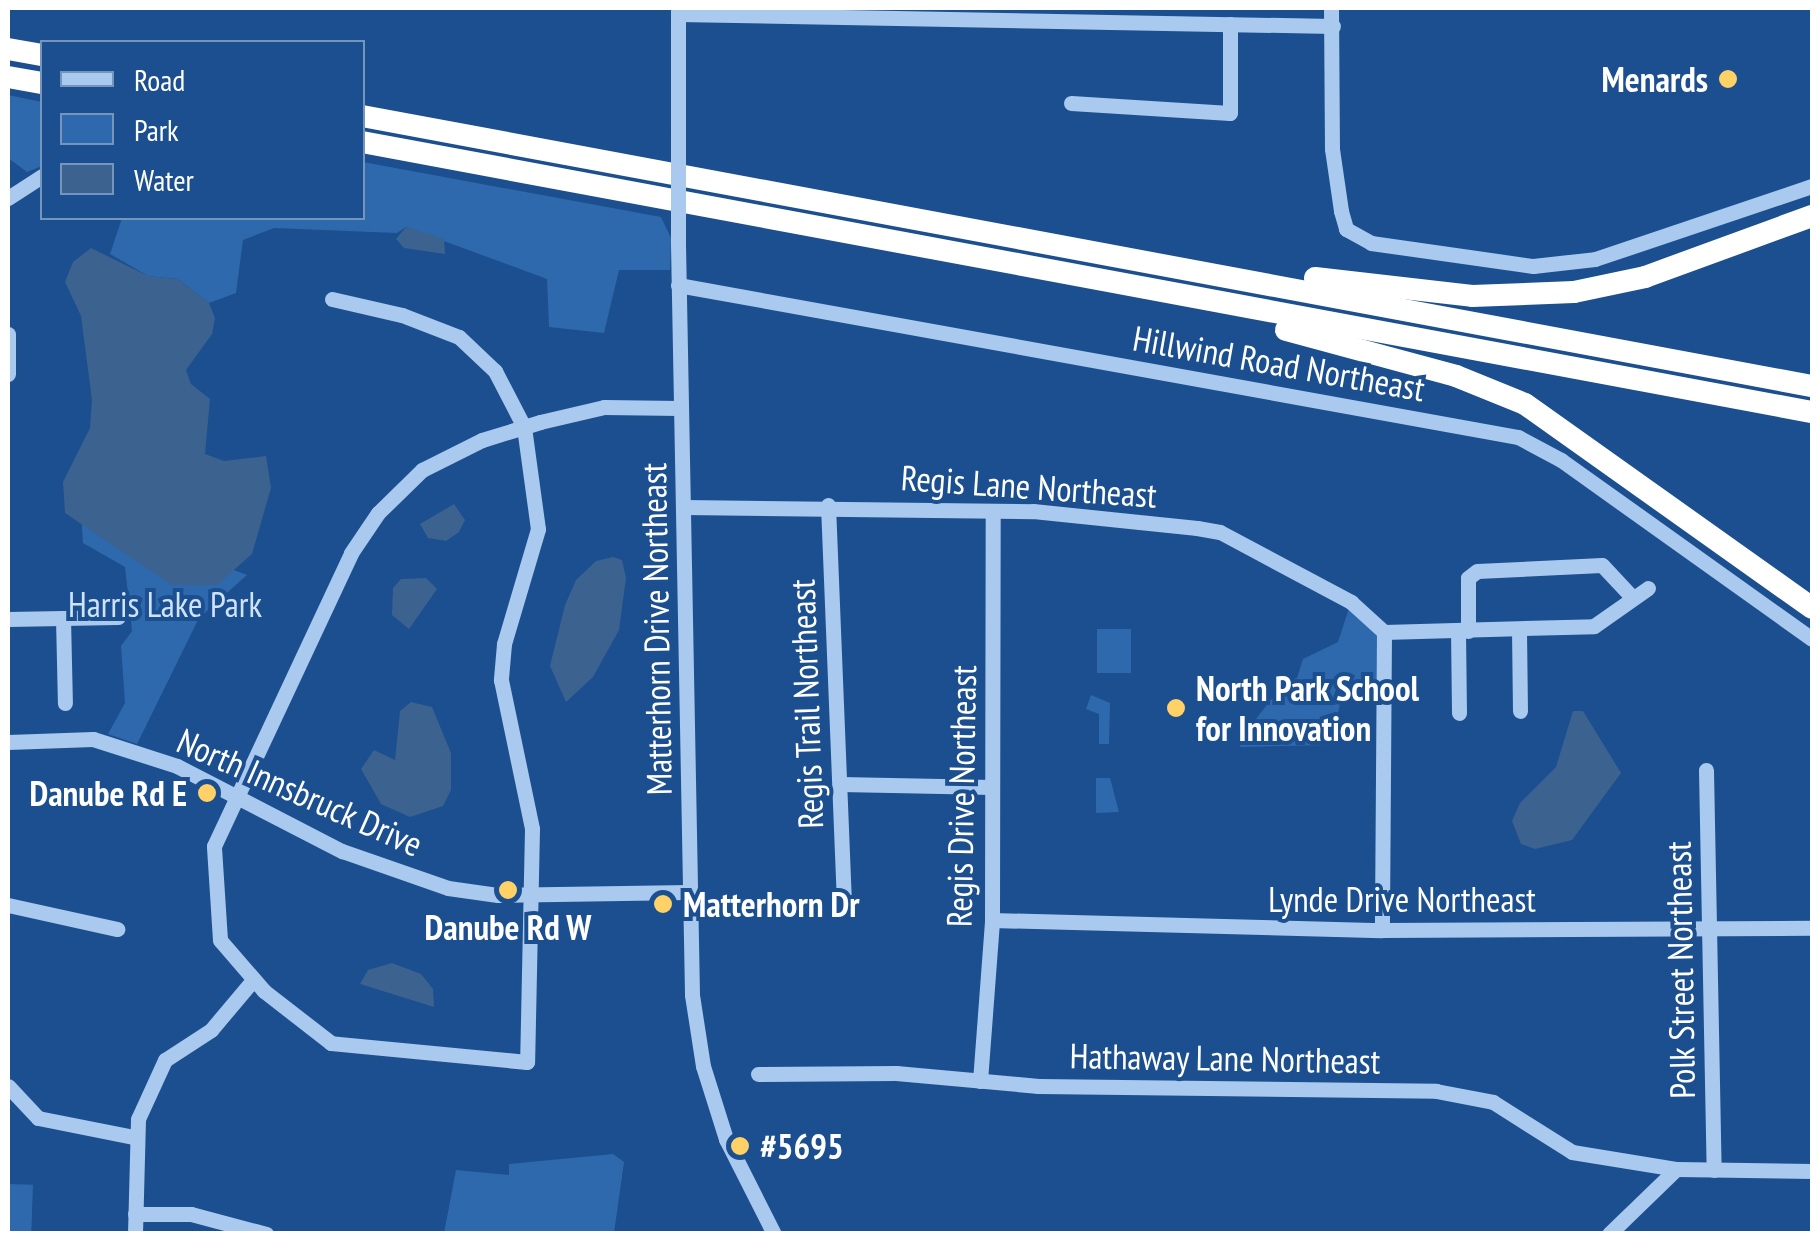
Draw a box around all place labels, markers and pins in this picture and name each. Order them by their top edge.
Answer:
place label: Menards [1602,58,1708,100]
marker: Menards [1717,68,1739,90]
place label: North Park School for Innovation [1196,667,1420,749]
marker: North Park School for Innovation [1165,697,1187,719]
place label: Danube Rd E [29,772,187,814]
marker: Danube Rd E [196,782,218,804]
marker: Danube Rd W [497,879,519,901]
place label: Matterhorn Dr [683,883,860,925]
marker: Matterhorn Dr [652,893,674,915]
place label: Danube Rd W [424,906,592,948]
place label: #5695 [760,1125,844,1167]
marker: #5695 [729,1135,751,1157]

